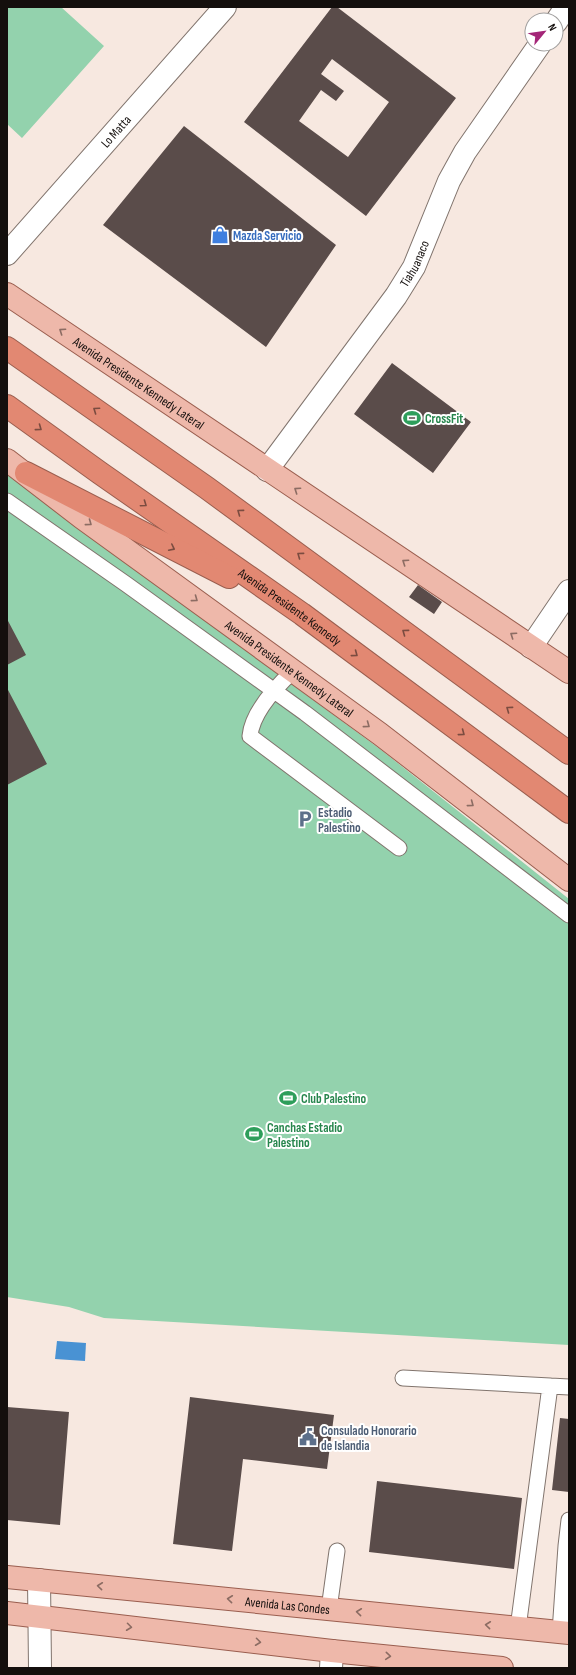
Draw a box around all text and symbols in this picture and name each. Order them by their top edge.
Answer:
north arrow [524,12,564,52]
text: N [545,22,559,33]
street label: Lo Matta [98,112,135,151]
shop icon: Mazda Servicio [210,225,230,245]
place label: Mazda Servicio [233,228,302,244]
street label: Tiahuanaco [397,238,433,290]
one-way arrow [59,328,66,336]
street label: Avenida Presidente Kennedy Lateral [69,333,207,433]
one-way arrow [94,408,101,415]
sports icon: CrossFit [402,408,422,428]
place label: CrossFit [425,411,464,427]
one-way arrow [34,424,41,431]
one-way arrow [294,487,301,495]
one-way arrow [140,499,147,506]
one-way arrow [237,509,244,517]
one-way arrow [85,518,92,525]
one-way arrow [168,543,176,551]
one-way arrow [297,552,304,560]
one-way arrow [402,560,409,567]
street label: Avenida Presidente Kennedy [234,565,344,649]
one-way arrow [190,594,197,601]
street label: Avenida Presidente Kennedy Lateral [221,617,356,721]
one-way arrow [402,630,409,637]
one-way arrow [510,632,517,640]
one-way arrow [351,649,358,656]
one-way arrow [507,707,514,714]
one-way arrow [363,721,370,728]
one-way arrow [458,728,465,735]
one-way arrow [467,799,474,806]
place label: Estadio Palestino [318,805,361,836]
parking icon: Estadio Palestino [295,809,315,829]
sports icon: Club Palestino [278,1088,298,1108]
place label: Club Palestino [301,1091,367,1107]
place label: Canchas Estadio Palestino [267,1120,343,1151]
sports icon: Canchas Estadio Palestino [244,1124,264,1144]
place label: Consulado Honorario de Islandia [321,1423,417,1454]
public building icon: Consulado Honorario de Islandia [298,1427,318,1447]
one-way arrow [97,1582,103,1591]
street label: Avenida Las Condes [243,1594,331,1618]
one-way arrow [227,1595,233,1604]
one-way arrow [356,1607,362,1616]
one-way arrow [485,1620,491,1629]
one-way arrow [126,1622,132,1631]
one-way arrow [255,1637,261,1646]
one-way arrow [384,1652,391,1661]

